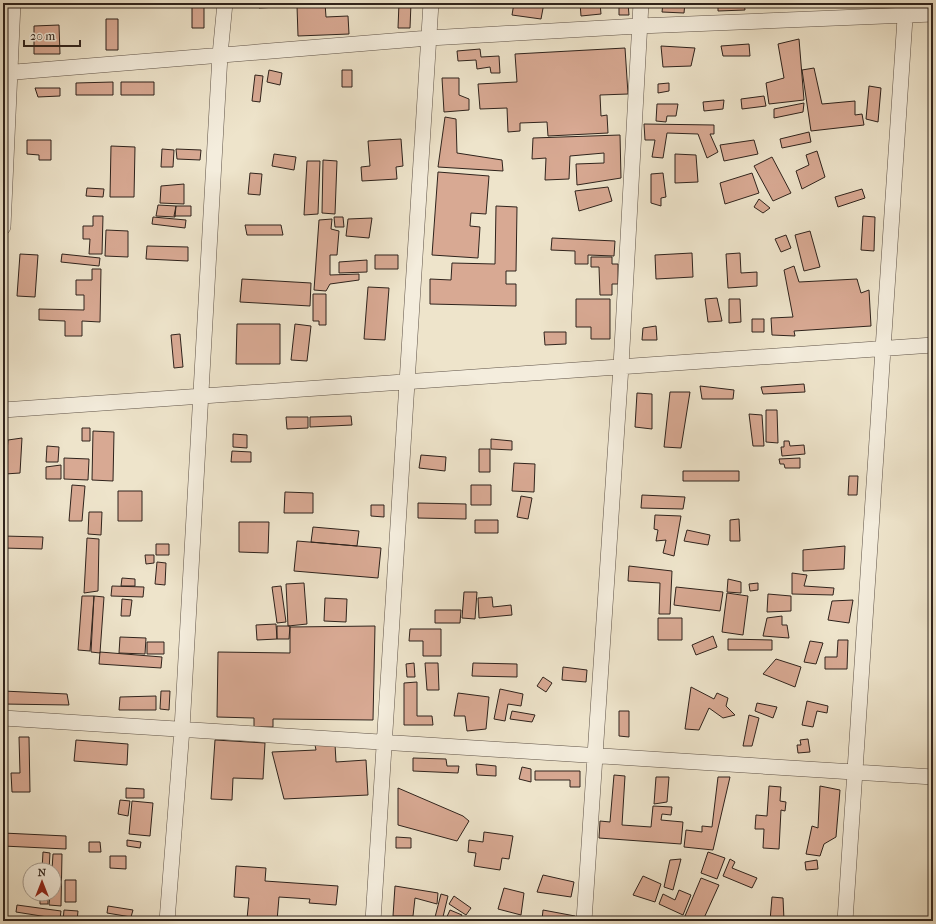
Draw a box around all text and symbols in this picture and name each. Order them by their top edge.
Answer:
scale bar [24,22,80,48]
text: 20 m [30,29,55,43]
north arrow [22,862,62,902]
text: N [38,866,47,879]

